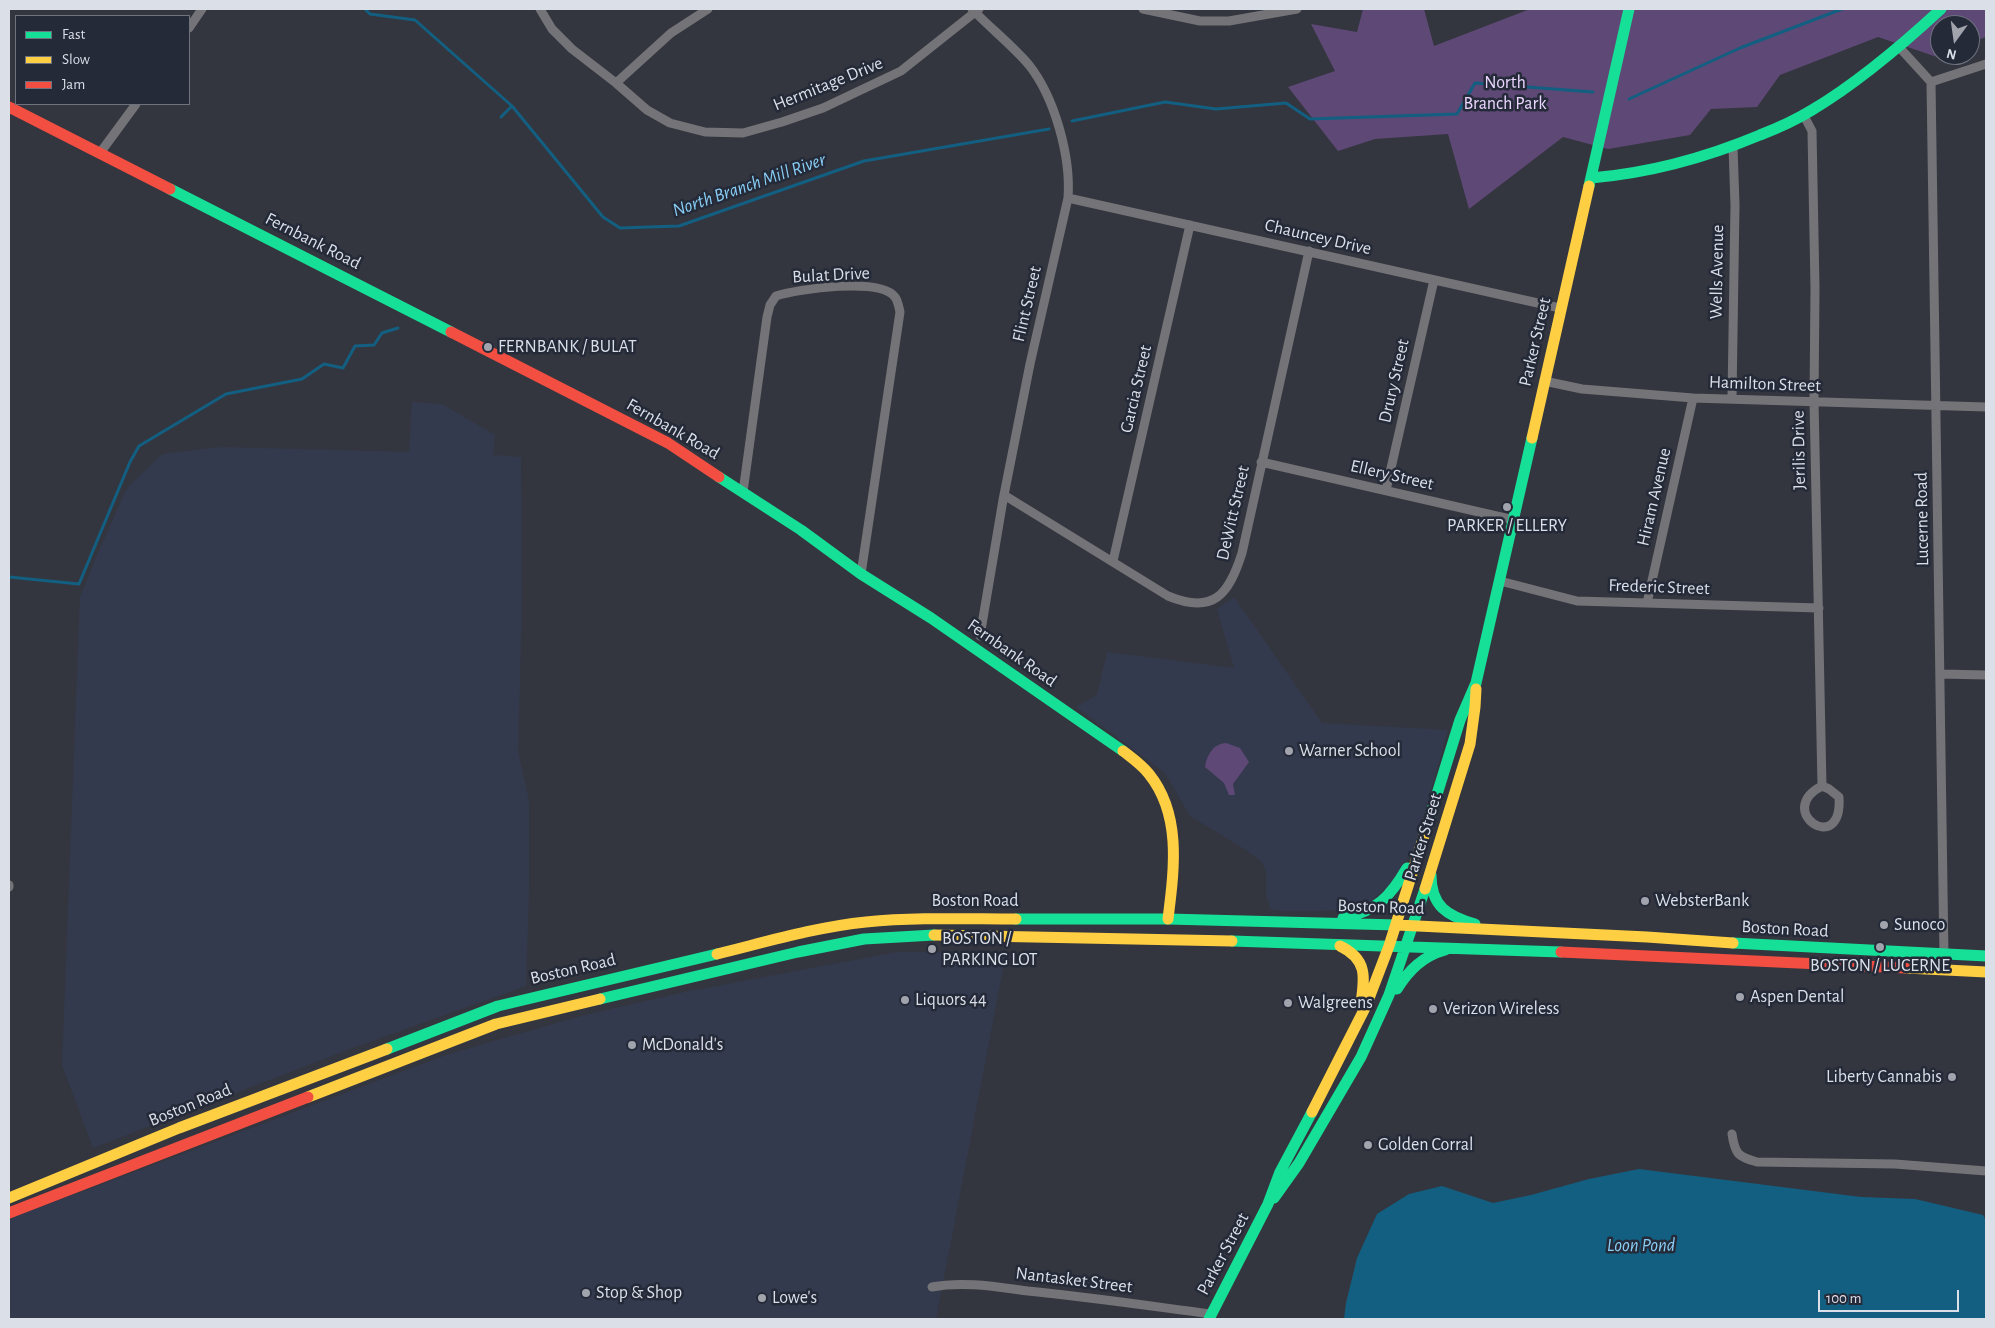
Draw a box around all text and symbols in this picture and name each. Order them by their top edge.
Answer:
legend [15,15,190,105]
north arrow [1930,15,1980,65]
text: Fast [62,27,85,42]
text: N [1945,46,1958,62]
text: Slow [62,52,90,67]
street label: Hermitage Drive [770,52,886,116]
park label: North Branch Park [1464,72,1546,115]
text: Jam [62,77,85,92]
water label: North Branch Mill River [669,148,829,222]
street label: Fernbank Road [262,208,364,274]
street label: Chauncey Drive [1263,214,1373,260]
street label: Wells Avenue [1705,225,1729,319]
street label: Bulat Drive [792,262,870,288]
street label: Flint Street [1008,264,1046,344]
street label: Parker Street [1514,296,1556,388]
place label: FERNBANK / BULAT [498,336,637,358]
street label: Drury Street [1374,337,1414,425]
marker: FERNBANK / BULAT [482,341,494,353]
street label: Garcia Street [1115,343,1157,435]
street label: Hamilton Street [1709,371,1821,397]
street label: Fernbank Road [622,394,724,464]
street label: Jerilis Drive [1788,410,1810,490]
street label: Hiram Avenue [1632,446,1676,548]
street label: Ellery Street [1348,455,1436,495]
street label: DeWitt Street [1212,464,1254,562]
street label: Lucerne Road [1910,472,1934,566]
marker: PARKER / ELLERY [1501,501,1513,513]
place label: PARKER / ELLERY [1447,515,1567,537]
street label: Frederic Street [1608,574,1710,600]
street label: Fernbank Road [963,614,1061,692]
place label: Warner School [1299,740,1401,762]
marker: Warner School [1283,745,1295,757]
street label: Parker Street [1399,791,1447,883]
street label: Boston Road [931,890,1019,912]
place label: WebsterBank [1655,890,1749,912]
street label: Boston Road [1337,895,1425,919]
marker: WebsterBank [1639,895,1651,907]
place label: Sunoco [1894,914,1945,936]
street label: Boston Road [1741,916,1829,942]
marker: Sunoco [1878,919,1890,931]
place label: BOSTON / PARKING LOT [942,928,1038,971]
marker: BOSTON / LUCERNE [1874,941,1886,953]
marker: BOSTON / PARKING LOT [926,943,938,955]
street label: Boston Road [528,949,618,989]
place label: BOSTON / LUCERNE [1810,955,1950,977]
place label: Aspen Dental [1750,986,1844,1008]
place label: Liquors 44 [915,989,987,1011]
marker: Aspen Dental [1734,991,1746,1003]
place label: Walgreens [1298,992,1373,1014]
marker: Liquors 44 [899,994,911,1006]
marker: Walgreens [1282,997,1294,1009]
place label: Verizon Wireless [1443,998,1559,1020]
marker: Verizon Wireless [1427,1003,1439,1015]
place label: McDonald's [642,1034,724,1056]
marker: McDonald's [626,1039,638,1051]
place label: Liberty Cannabis [1826,1066,1942,1088]
marker: Liberty Cannabis [1946,1071,1958,1083]
street label: Boston Road [146,1079,234,1131]
place label: Golden Corral [1378,1134,1473,1156]
marker: Golden Corral [1362,1139,1374,1151]
street label: Parker Street [1192,1209,1254,1299]
water label: Loon Pond [1607,1234,1675,1256]
street label: Nantasket Street [1014,1262,1134,1298]
scale bar [1820,1280,1961,1312]
place label: Stop & Shop [596,1282,682,1304]
marker: Stop & Shop [580,1287,592,1299]
place label: Lowe's [772,1287,817,1309]
text: 100 m [1826,1291,1861,1306]
marker: Lowe's [756,1292,768,1304]

